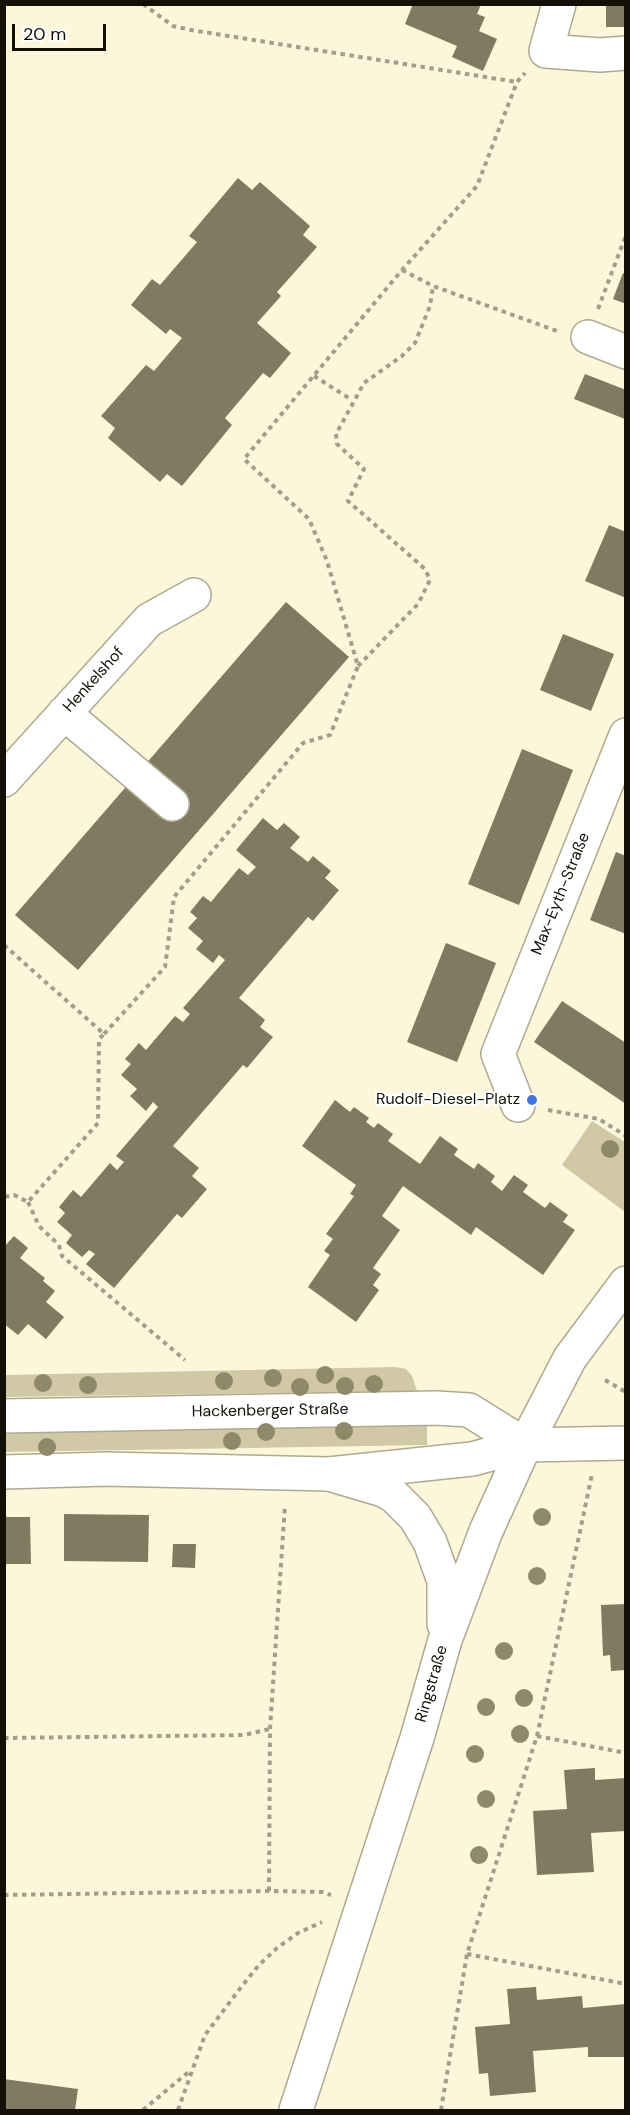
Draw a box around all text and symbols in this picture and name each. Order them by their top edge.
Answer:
scale bar [15,12,110,50]
text: 20 m [23,22,66,46]
street label: Henkelshof [60,643,128,717]
street label: Max-Eyth-Straße [528,830,594,958]
place label: Rudolf-Diesel-Platz [376,1090,520,1110]
marker: Rudolf-Diesel-Platz [525,1093,539,1107]
street label: Hackenberger Straße [191,1400,349,1422]
street label: Ringstraße [412,1643,452,1725]

